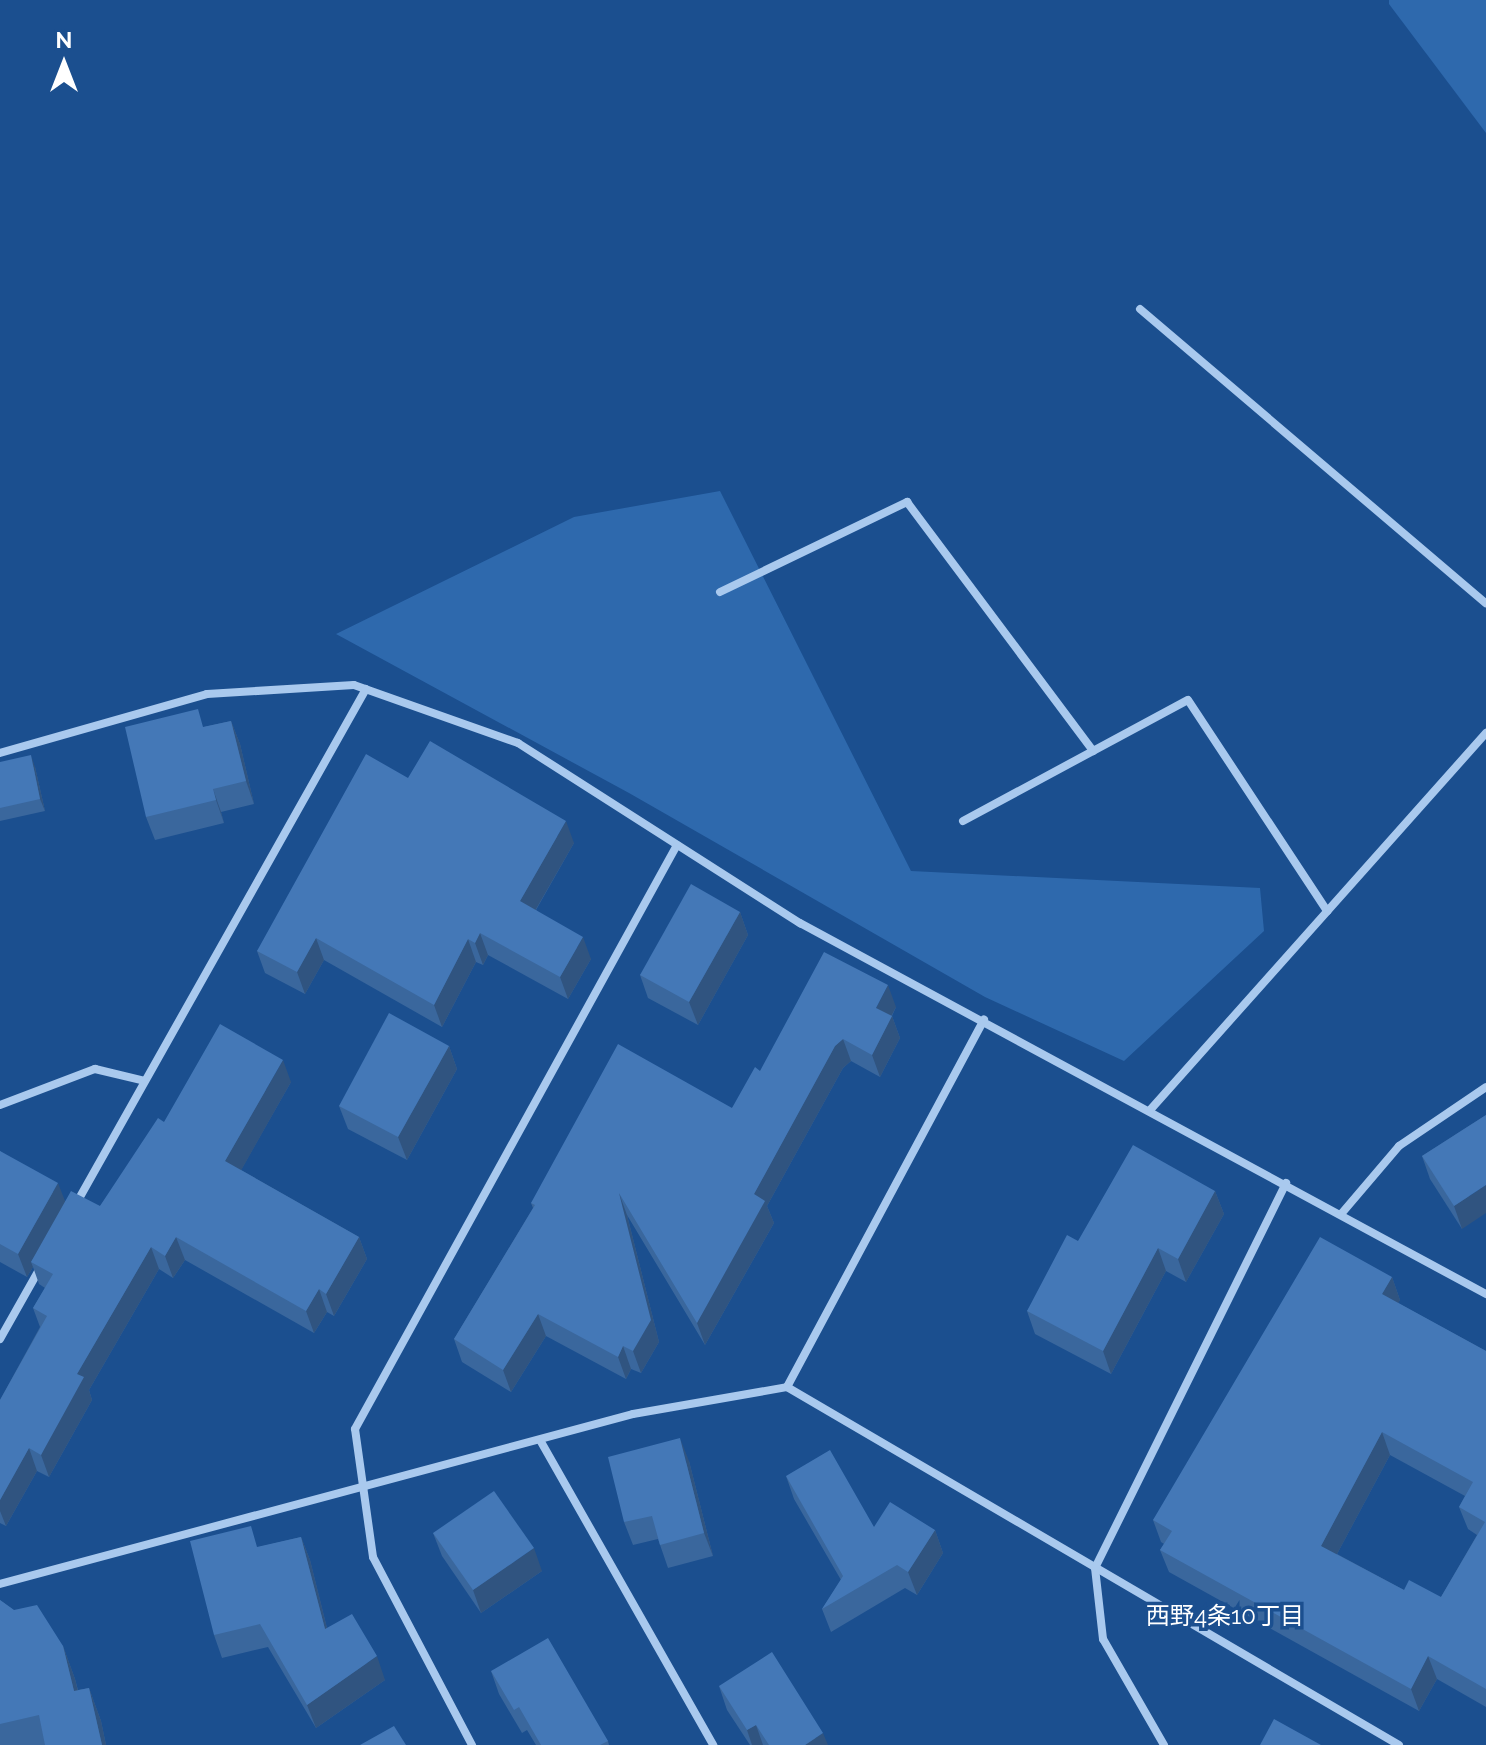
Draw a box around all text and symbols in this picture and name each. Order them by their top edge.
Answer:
north arrow [24,24,104,104]
text: N [56,27,72,53]
district label: 西野4条10丁目 [1146,1602,1304,1630]

